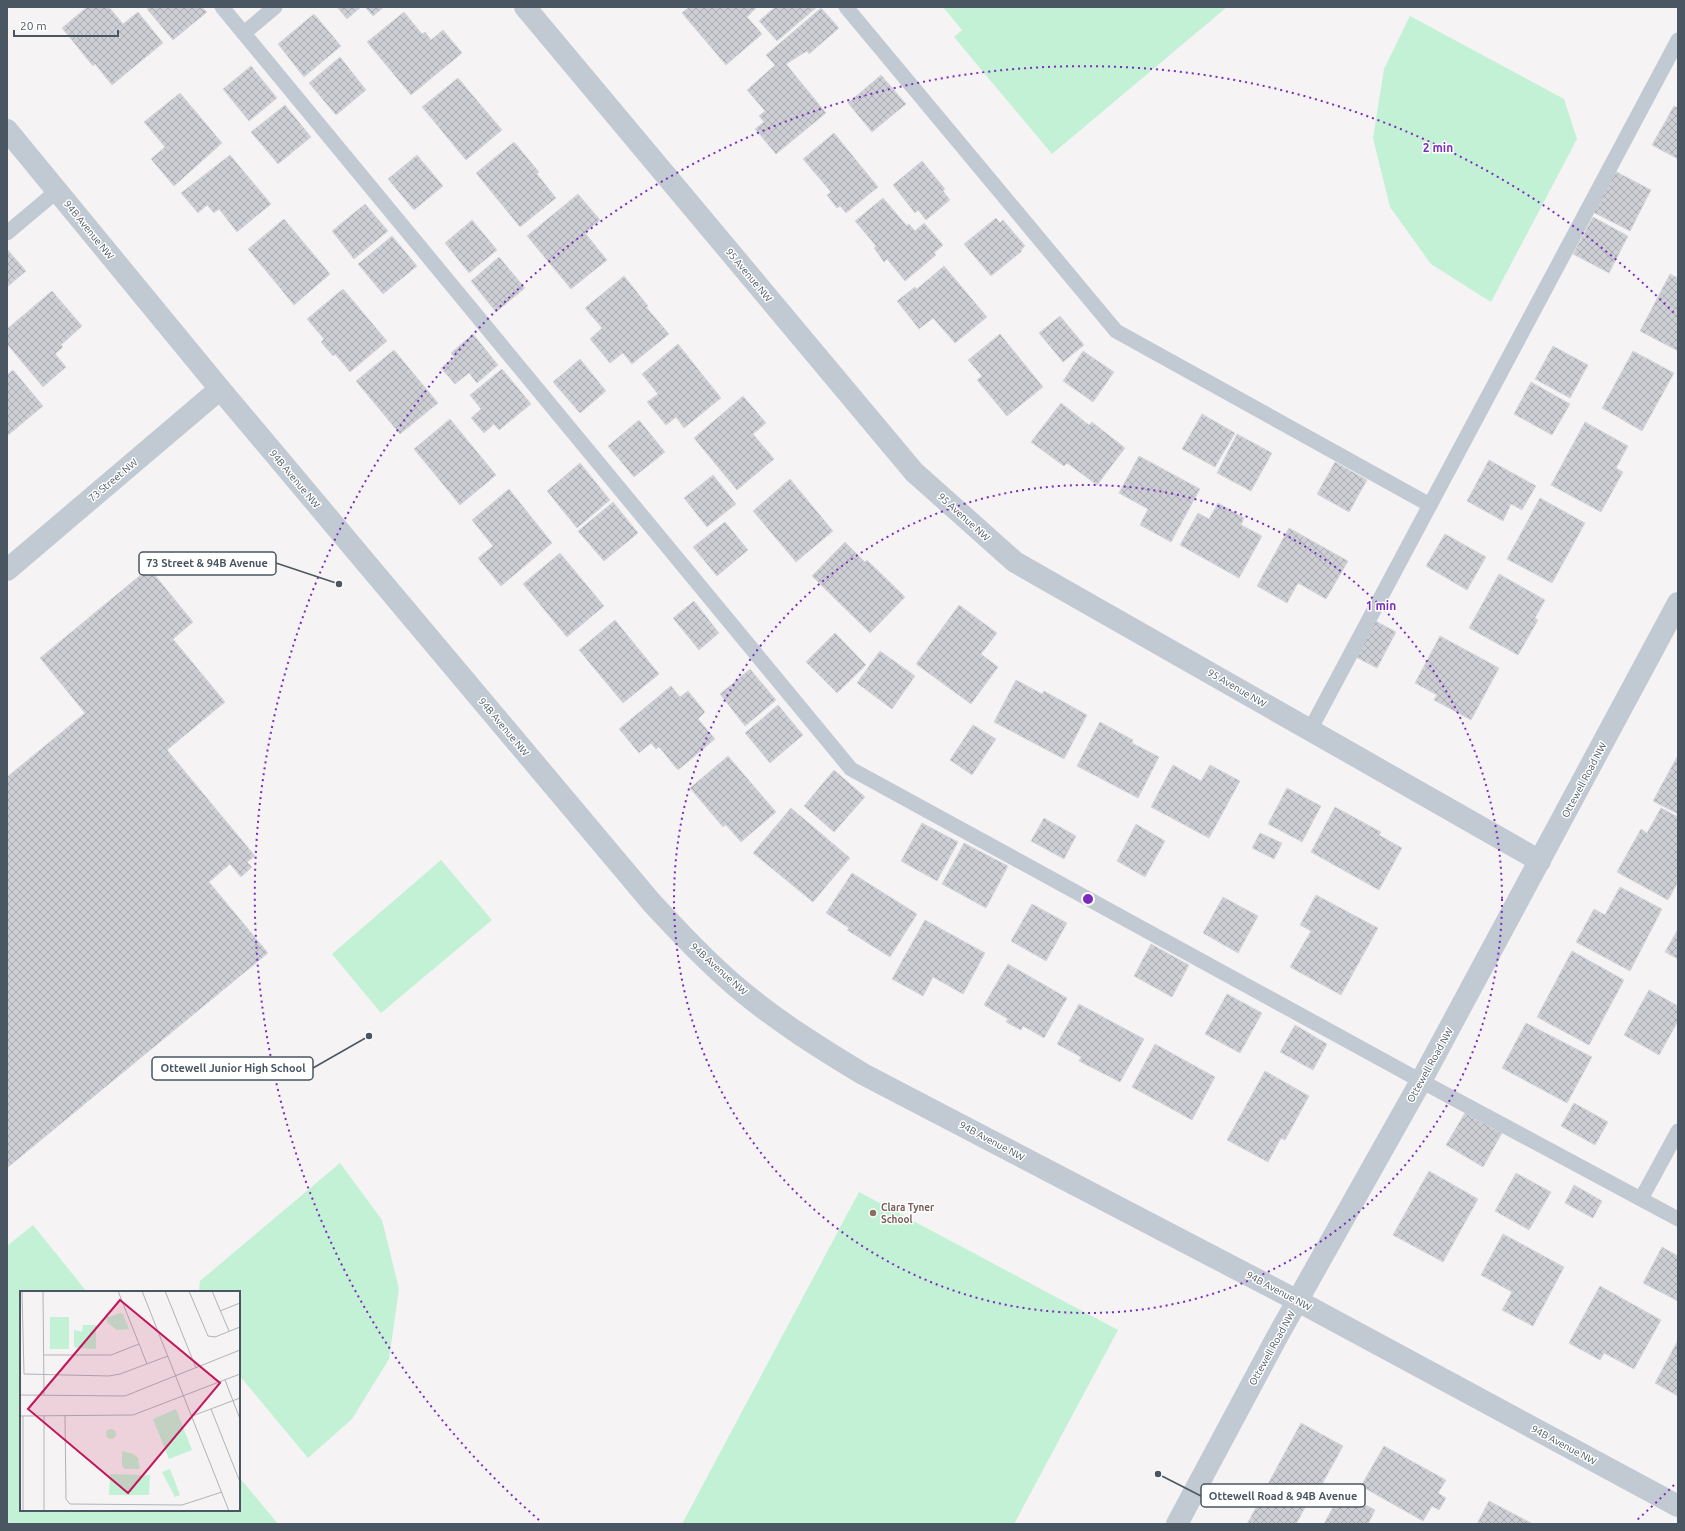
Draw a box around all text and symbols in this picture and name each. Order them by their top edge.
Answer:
scale bar [14,12,118,38]
text: 20 m [20,19,47,32]
text: 2 min [1423,141,1453,154]
street label: 94B Avenue NW [62,198,116,262]
street label: 95 Avenue NW [724,246,774,304]
street label: 94B Avenue NW [268,448,322,510]
street label: 73 Street NW [86,456,140,504]
street label: 95 Avenue NW [936,491,992,543]
callout: 73 Street & 94B Avenue [139,552,276,575]
text: 73 Street & 94B Avenue [146,557,268,569]
text: 1 min [1366,599,1396,612]
street label: 95 Avenue NW [1206,667,1268,709]
street label: 94B Avenue NW [477,696,531,758]
street label: Ottewell Road NW [1560,740,1608,820]
centre of rings [1081,892,1095,906]
street label: 94B Avenue NW [688,941,750,997]
street label: Ottewell Road NW [1405,1026,1455,1104]
callout: Ottewell Junior High School [152,1057,313,1080]
text: Ottewell Junior High School [160,1062,306,1074]
street label: 94B Avenue NW [958,1119,1026,1163]
place label: Clara Tyner School [881,1202,935,1225]
marker: Clara Tyner School [868,1208,878,1218]
street label: 94B Avenue NW [1245,1269,1313,1313]
inset map [20,1291,240,1511]
street label: Ottewell Road NW [1247,1309,1297,1387]
street label: 94B Avenue NW [1530,1423,1598,1467]
callout: Ottewell Road & 94B Avenue [1201,1484,1365,1507]
text: Ottewell Road & 94B Avenue [1209,1490,1357,1502]

